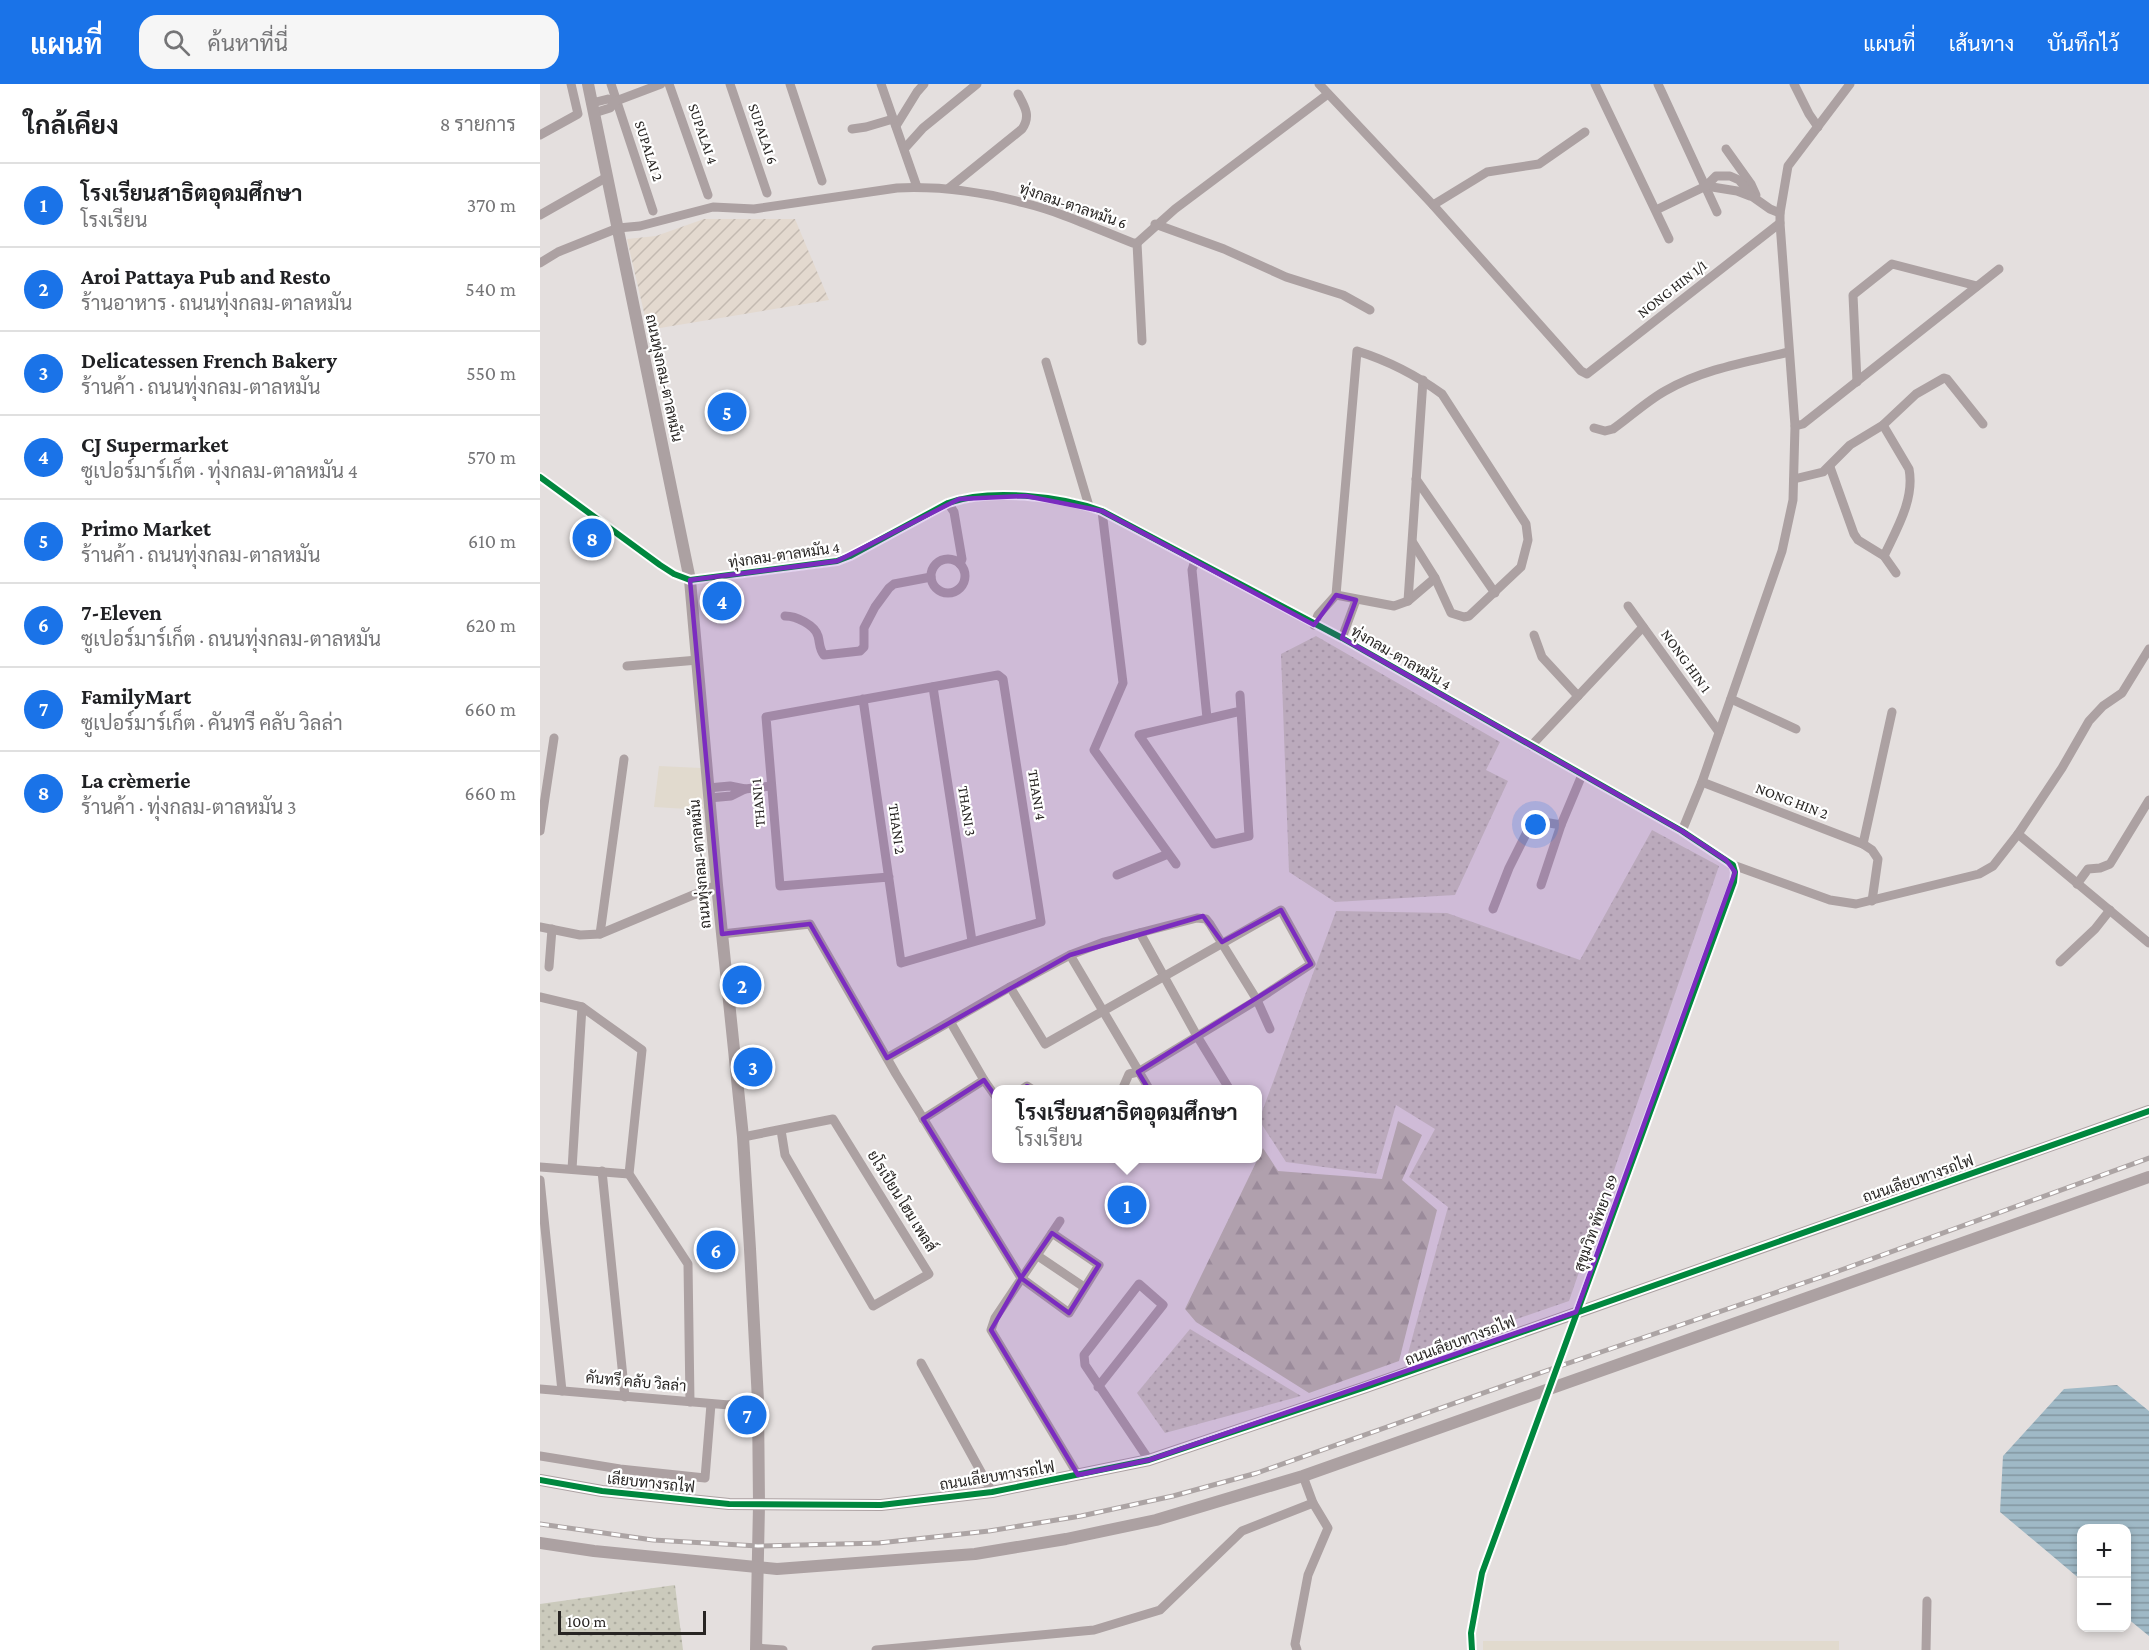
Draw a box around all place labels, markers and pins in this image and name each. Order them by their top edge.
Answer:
pin: 5 [708,390,747,434]
pin: 8 [572,516,612,560]
pin: 4 [702,578,741,624]
pin: 2 [722,962,762,1008]
pin: 3 [734,1044,772,1090]
pin: 1 [1108,1182,1146,1228]
pin: 6 [696,1228,735,1272]
pin: 7 [728,1392,766,1438]

